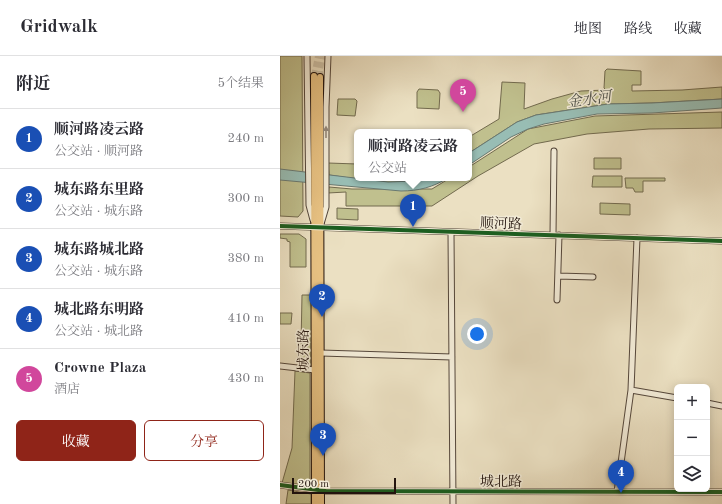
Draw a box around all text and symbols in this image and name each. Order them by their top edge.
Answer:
text: Gridwalk [20,18,98,37]
text: 地图 [574,22,602,36]
text: 路线 [624,22,652,36]
text: 收藏 [674,22,702,36]
text: 附近 [16,76,50,93]
text: 5个结果 [217,77,264,90]
pin: 5 [450,79,476,112]
water label: 金水河 [566,88,615,111]
text: 顺河路凌云路 [54,123,144,138]
one-way arrow [323,125,329,138]
popup [354,129,472,181]
text: 1 [25,132,33,145]
text: 240 m [227,132,264,145]
text: 顺河路凌云路 [368,140,458,155]
text: 公交站 · 顺河路 [54,145,143,158]
text: 公交站 [368,162,407,175]
text: 城东路东里路 [54,183,144,198]
text: 2 [25,192,33,205]
text: 300 m [227,192,264,205]
pin: 1 [400,194,426,227]
text: 公交站 · 城东路 [54,205,143,218]
street label: 顺河路 [480,215,522,232]
text: 城东路城北路 [54,243,144,258]
text: 3 [25,252,33,265]
text: 380 m [227,252,264,265]
text: 公交站 · 城东路 [54,265,143,278]
pin: 2 [309,284,335,317]
text: 城北路东明路 [54,303,144,318]
text: 4 [25,312,33,325]
text: 410 m [227,312,264,325]
your location [467,324,487,344]
text: 公交站 · 城北路 [54,325,143,338]
street label: 城东路 [296,329,311,371]
text: Crowne Plaza [54,361,146,376]
text: 5 [25,372,33,385]
text: 430 m [227,372,264,385]
text: 酒店 [54,383,80,396]
map controls [674,384,710,492]
button: + [674,384,710,420]
button: 收藏 [16,420,136,461]
button: 分享 [144,420,264,461]
button: − [674,420,710,456]
pin: 3 [310,423,336,456]
button: layers [674,456,710,492]
pin: 4 [608,460,634,493]
street label: 城北路 [480,474,522,489]
scale bar [292,476,396,495]
text: 200 m [298,479,329,490]

